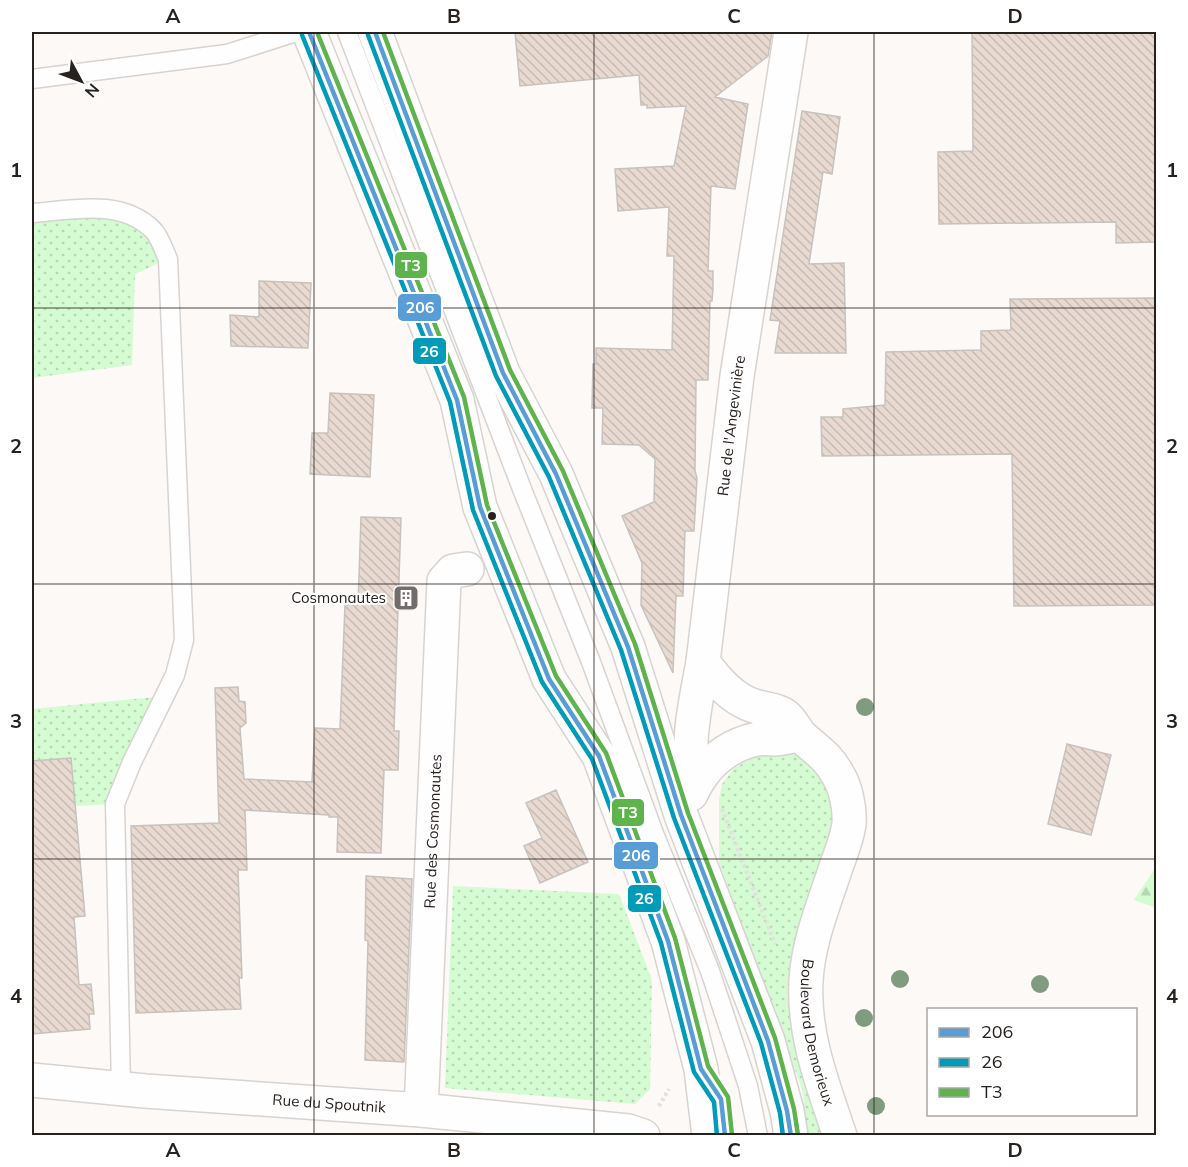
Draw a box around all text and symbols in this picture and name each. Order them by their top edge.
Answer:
text: A [166,3,181,28]
text: B [447,3,461,28]
text: C [727,3,741,28]
text: D [1007,3,1023,28]
north arrow [51,51,111,111]
text: N [81,80,104,102]
text: 1 [10,157,22,182]
text: 1 [1166,157,1178,182]
line badge: T3 [394,251,428,279]
text: T3 [401,255,421,275]
line badge: 206 [397,293,442,322]
text: 206 [406,297,435,317]
line badge: 26 [412,337,447,365]
text: 26 [419,341,439,361]
street label: Rue de l'Angevinière [713,354,749,497]
text: 2 [10,433,22,458]
text: 2 [1166,433,1178,458]
unlabelled marker [486,510,498,522]
building icon: Cosmonautes [391,583,421,613]
place label: Cosmonautes [291,588,386,607]
text: 3 [10,708,22,733]
text: 3 [1166,708,1178,733]
street label: Rue des Cosmonautes [420,754,445,909]
line badge: T3 [611,798,645,827]
text: T3 [618,802,638,822]
line badge: 206 [613,841,659,870]
text: 206 [622,845,651,865]
line badge: 26 [627,884,662,913]
text: 26 [634,888,654,908]
street label: Boulevard Demorieux [797,958,839,1108]
text: 4 [10,983,22,1008]
text: 4 [1166,983,1178,1008]
legend [927,1008,1137,1116]
text: 206 [981,1020,1013,1043]
text: 26 [981,1050,1003,1073]
text: T3 [981,1080,1003,1103]
street label: Rue du Spoutnik [272,1090,387,1117]
text: A [166,1137,181,1162]
text: B [447,1137,461,1162]
text: C [727,1137,741,1162]
text: D [1007,1137,1023,1162]

